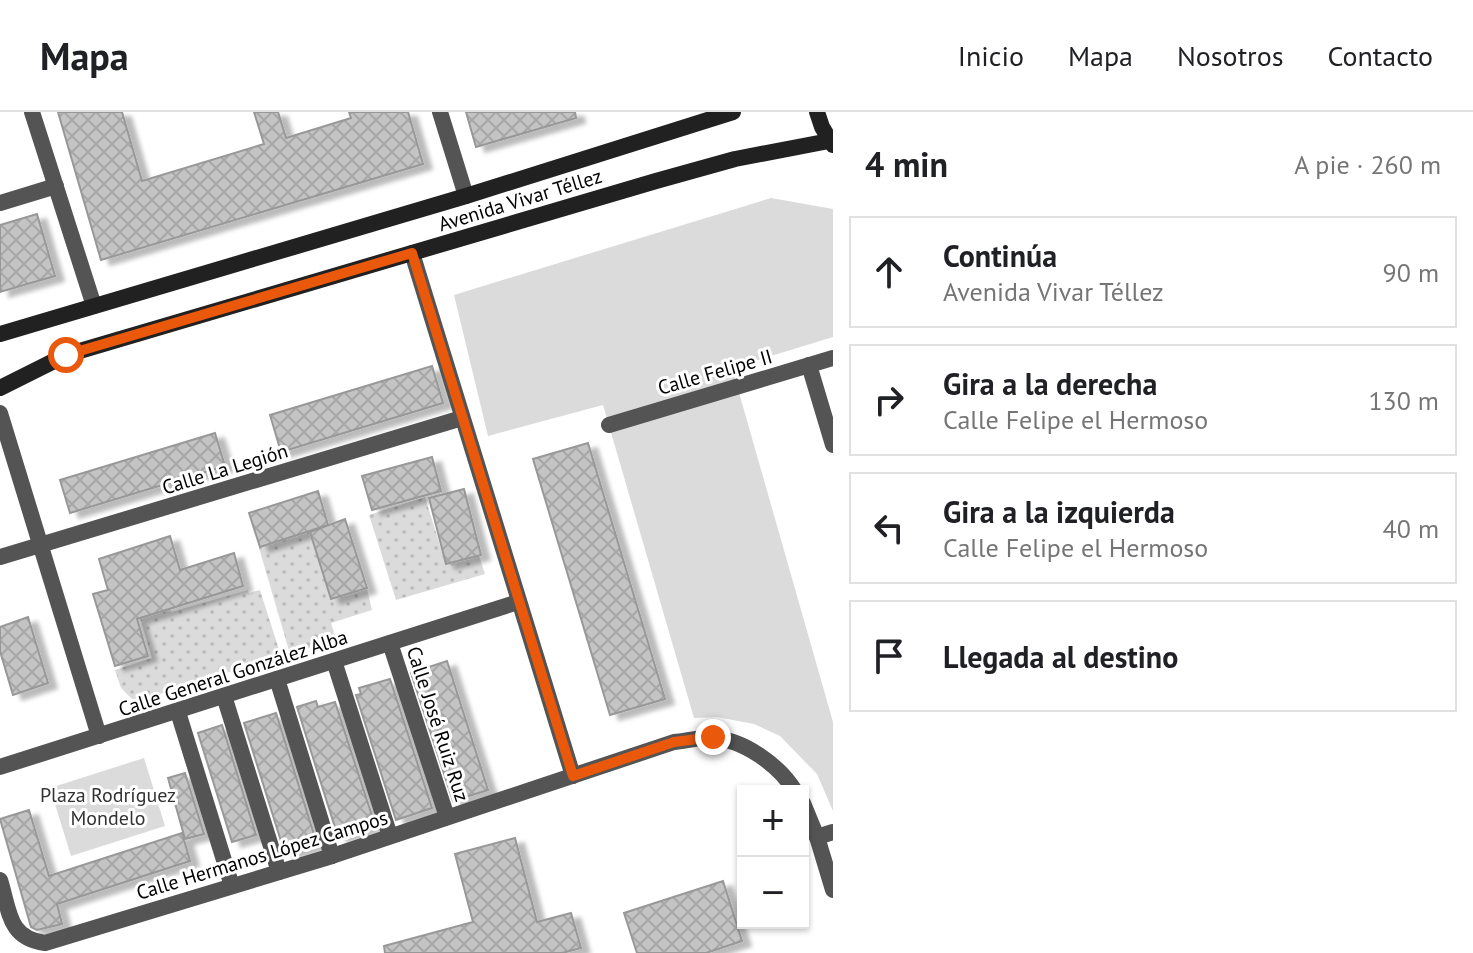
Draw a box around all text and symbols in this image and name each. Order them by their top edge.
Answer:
text: Mapa [40,31,129,80]
text: Inicio [958,37,1024,74]
text: Mapa [1068,37,1133,74]
text: Nosotros [1177,37,1283,74]
text: Contacto [1327,37,1433,74]
text: 4 min [865,142,948,186]
text: A pie · 260 m [1294,148,1441,181]
street label: Avenida Vivar Téllez [435,163,605,237]
text: Continúa [943,236,1057,275]
icon: ahead [867,250,911,294]
text: 90 m [1383,256,1439,289]
text: Avenida Vivar Téllez [943,275,1164,308]
route start [48,337,84,373]
street label: Calle Felipe II [655,343,775,401]
text: Gira a la derecha [943,364,1157,403]
icon: right [867,378,911,422]
text: 130 m [1368,384,1439,417]
text: Calle Felipe el Hermoso [943,403,1208,436]
street label: Calle La Legión [159,438,291,500]
text: Gira a la izquierda [943,492,1175,531]
icon: left [867,506,911,550]
text: 40 m [1383,512,1439,545]
text: Calle Felipe el Hermoso [943,531,1208,564]
street label: Calle General González Alba [115,624,351,722]
icon: arrive [867,634,911,678]
text: Llegada al destino [943,637,1178,676]
street label: Calle José Ruiz Ruz [401,643,475,805]
route end [695,719,731,755]
park label: Plaza Rodríguez Mondelo [40,782,176,831]
map controls [737,785,809,929]
button: + [737,785,809,857]
street label: Calle Hermanos López Campos [133,804,391,906]
button: − [737,857,809,929]

